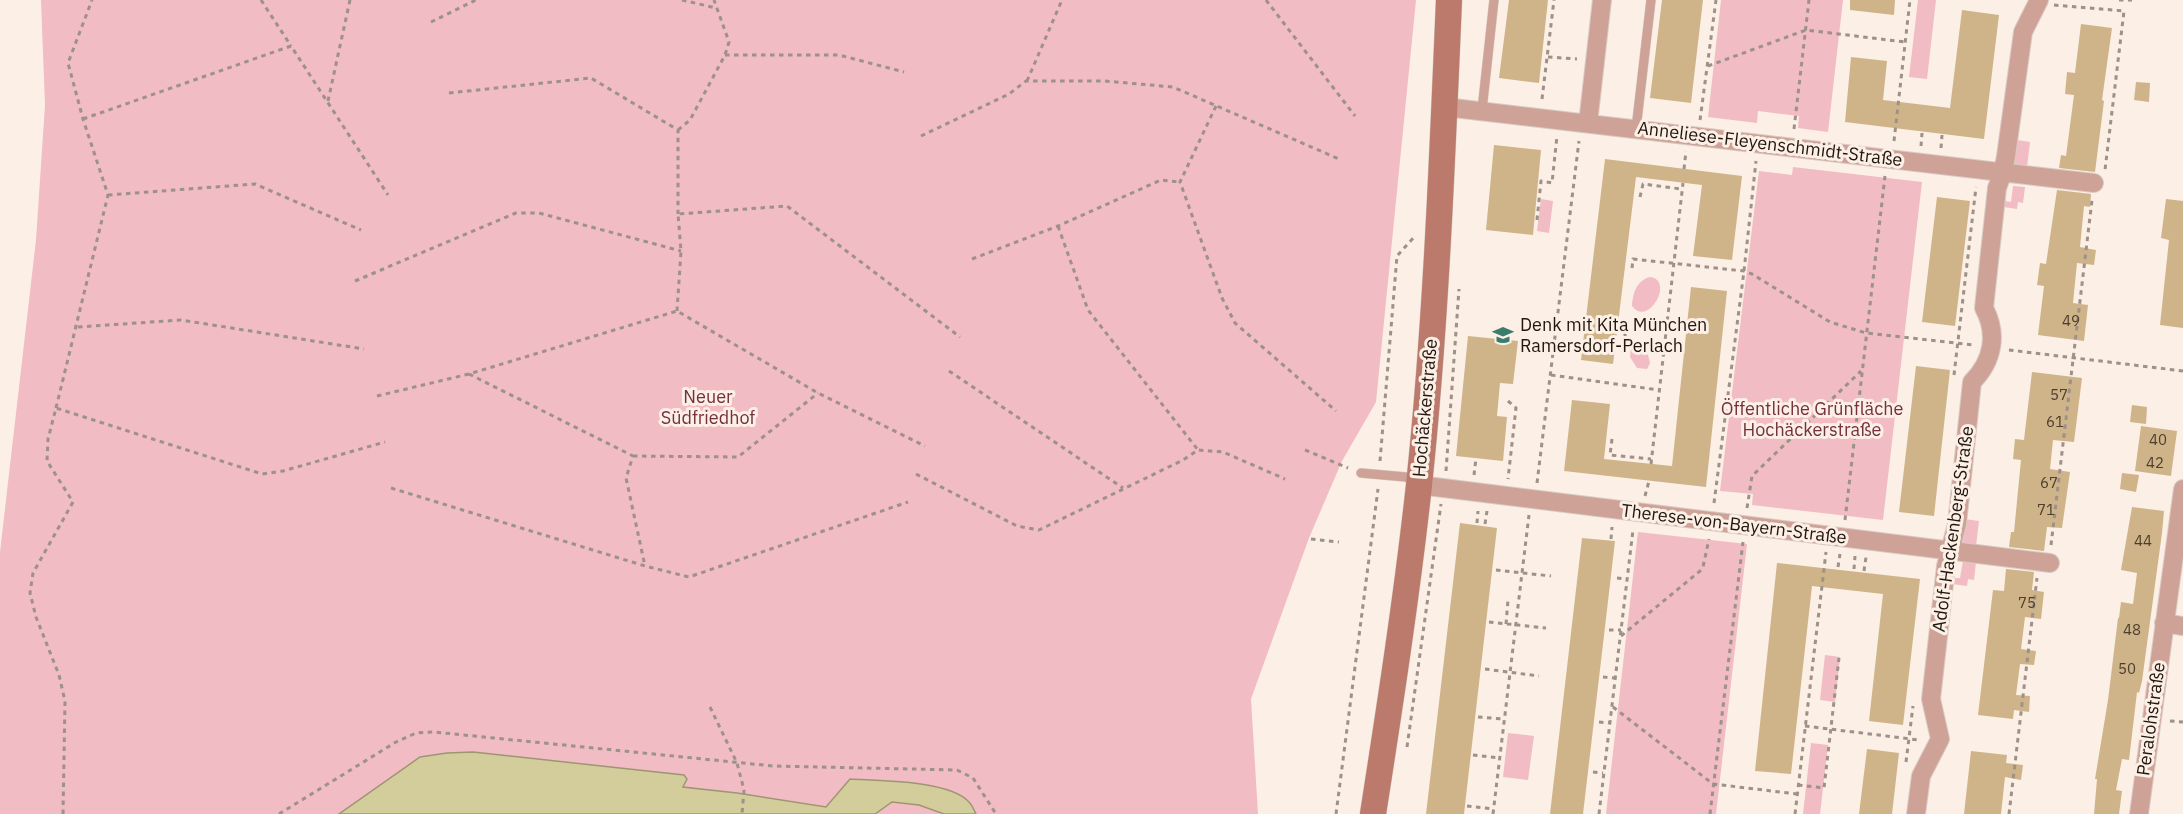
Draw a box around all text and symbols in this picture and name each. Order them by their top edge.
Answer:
street label: Anneliese-Fleyenschmidt-Straße [1636,116,1904,171]
house number: 49 [2062,311,2080,330]
place label: Denk mit Kita München Ramersdorf-Perlach [1520,313,1707,357]
school or university icon: Denk mit Kita München Ramersdorf-Perlach [1491,323,1515,347]
street label: Hochäckerstraße [1407,338,1442,478]
park label: Neuer Südfriedhof [661,385,755,429]
house number: 57 [2050,385,2068,404]
park label: Öffentliche Grünfläche Hochäckerstraße [1721,397,1903,441]
house number: 61 [2046,412,2064,431]
street label: Adolf-Hackenberg-Straße [1927,424,1978,633]
house number: 40 [2149,430,2167,449]
house number: 42 [2146,453,2164,472]
house number: 67 [2040,473,2058,492]
street label: Therese-von-Bayern-Straße [1620,498,1848,549]
house number: 71 [2037,500,2055,519]
house number: 44 [2134,531,2152,550]
house number: 75 [2018,593,2036,612]
house number: 48 [2123,620,2141,639]
house number: 50 [2118,659,2136,678]
street label: Peralohstraße [2131,661,2170,777]

